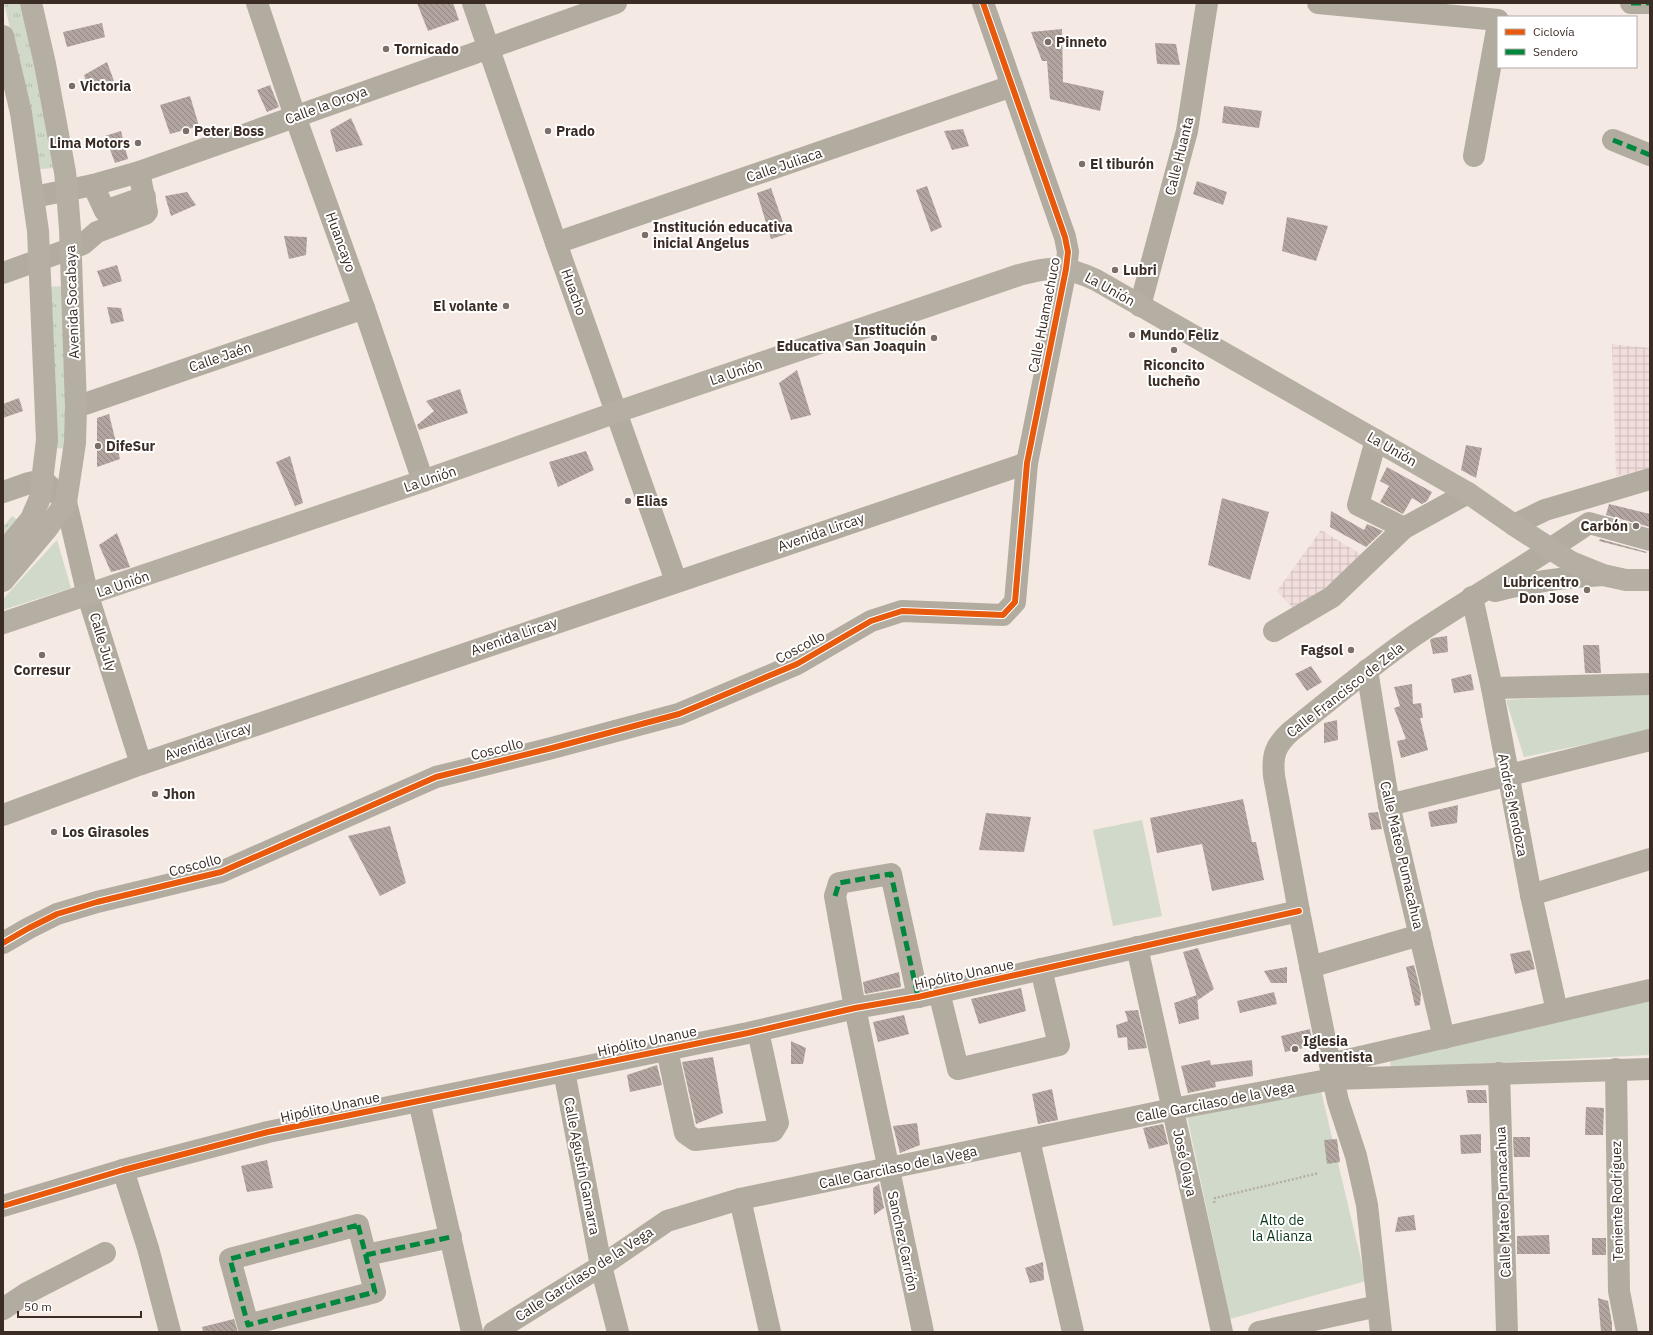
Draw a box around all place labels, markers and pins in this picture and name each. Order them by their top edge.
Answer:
place label: Pinneto [1056,33,1107,51]
marker: Pinneto [1043,37,1053,47]
place label: Tornicado [394,40,459,58]
marker: Tornicado [381,44,391,54]
place label: Victoria [80,77,131,95]
marker: Victoria [67,81,77,91]
place label: Peter Boss [194,122,264,140]
place label: Prado [556,122,595,140]
marker: Peter Boss [181,126,191,136]
marker: Prado [543,126,553,136]
place label: Lima Motors [50,134,130,152]
marker: Lima Motors [133,138,143,148]
place label: El tiburón [1090,155,1154,173]
marker: El tiburón [1077,159,1087,169]
place label: Institución educativa inicial Angelus [653,218,793,252]
marker: Institución educativa inicial Angelus [640,230,650,240]
place label: Lubri [1123,261,1157,279]
marker: Lubri [1110,265,1120,275]
place label: El volante [433,297,498,315]
marker: El volante [501,301,511,311]
place label: Institución Educativa San Joaquin [776,321,926,355]
place label: Mundo Feliz [1140,326,1219,344]
marker: Mundo Feliz [1127,330,1137,340]
marker: Institución Educativa San Joaquin [929,333,939,343]
marker: Riconcito lucheño [1169,345,1179,355]
place label: Riconcito lucheño [1143,356,1205,390]
place label: DifeSur [106,437,156,455]
marker: DifeSur [93,441,103,451]
place label: Elias [636,492,668,510]
marker: Elias [623,496,633,506]
place label: Carbón [1581,517,1628,535]
marker: Carbón [1631,521,1641,531]
place label: Lubricentro Don Jose [1503,573,1579,607]
marker: Lubricentro Don Jose [1582,585,1592,595]
place label: Fagsol [1300,641,1343,659]
marker: Fagsol [1346,645,1356,655]
marker: Corresur [37,650,47,660]
place label: Corresur [13,661,71,679]
place label: Jhon [163,785,195,803]
marker: Jhon [150,789,160,799]
place label: Los Girasoles [62,823,149,841]
marker: Los Girasoles [49,827,59,837]
place label: Iglesia adventista [1303,1032,1373,1066]
marker: Iglesia adventista [1290,1044,1300,1054]

